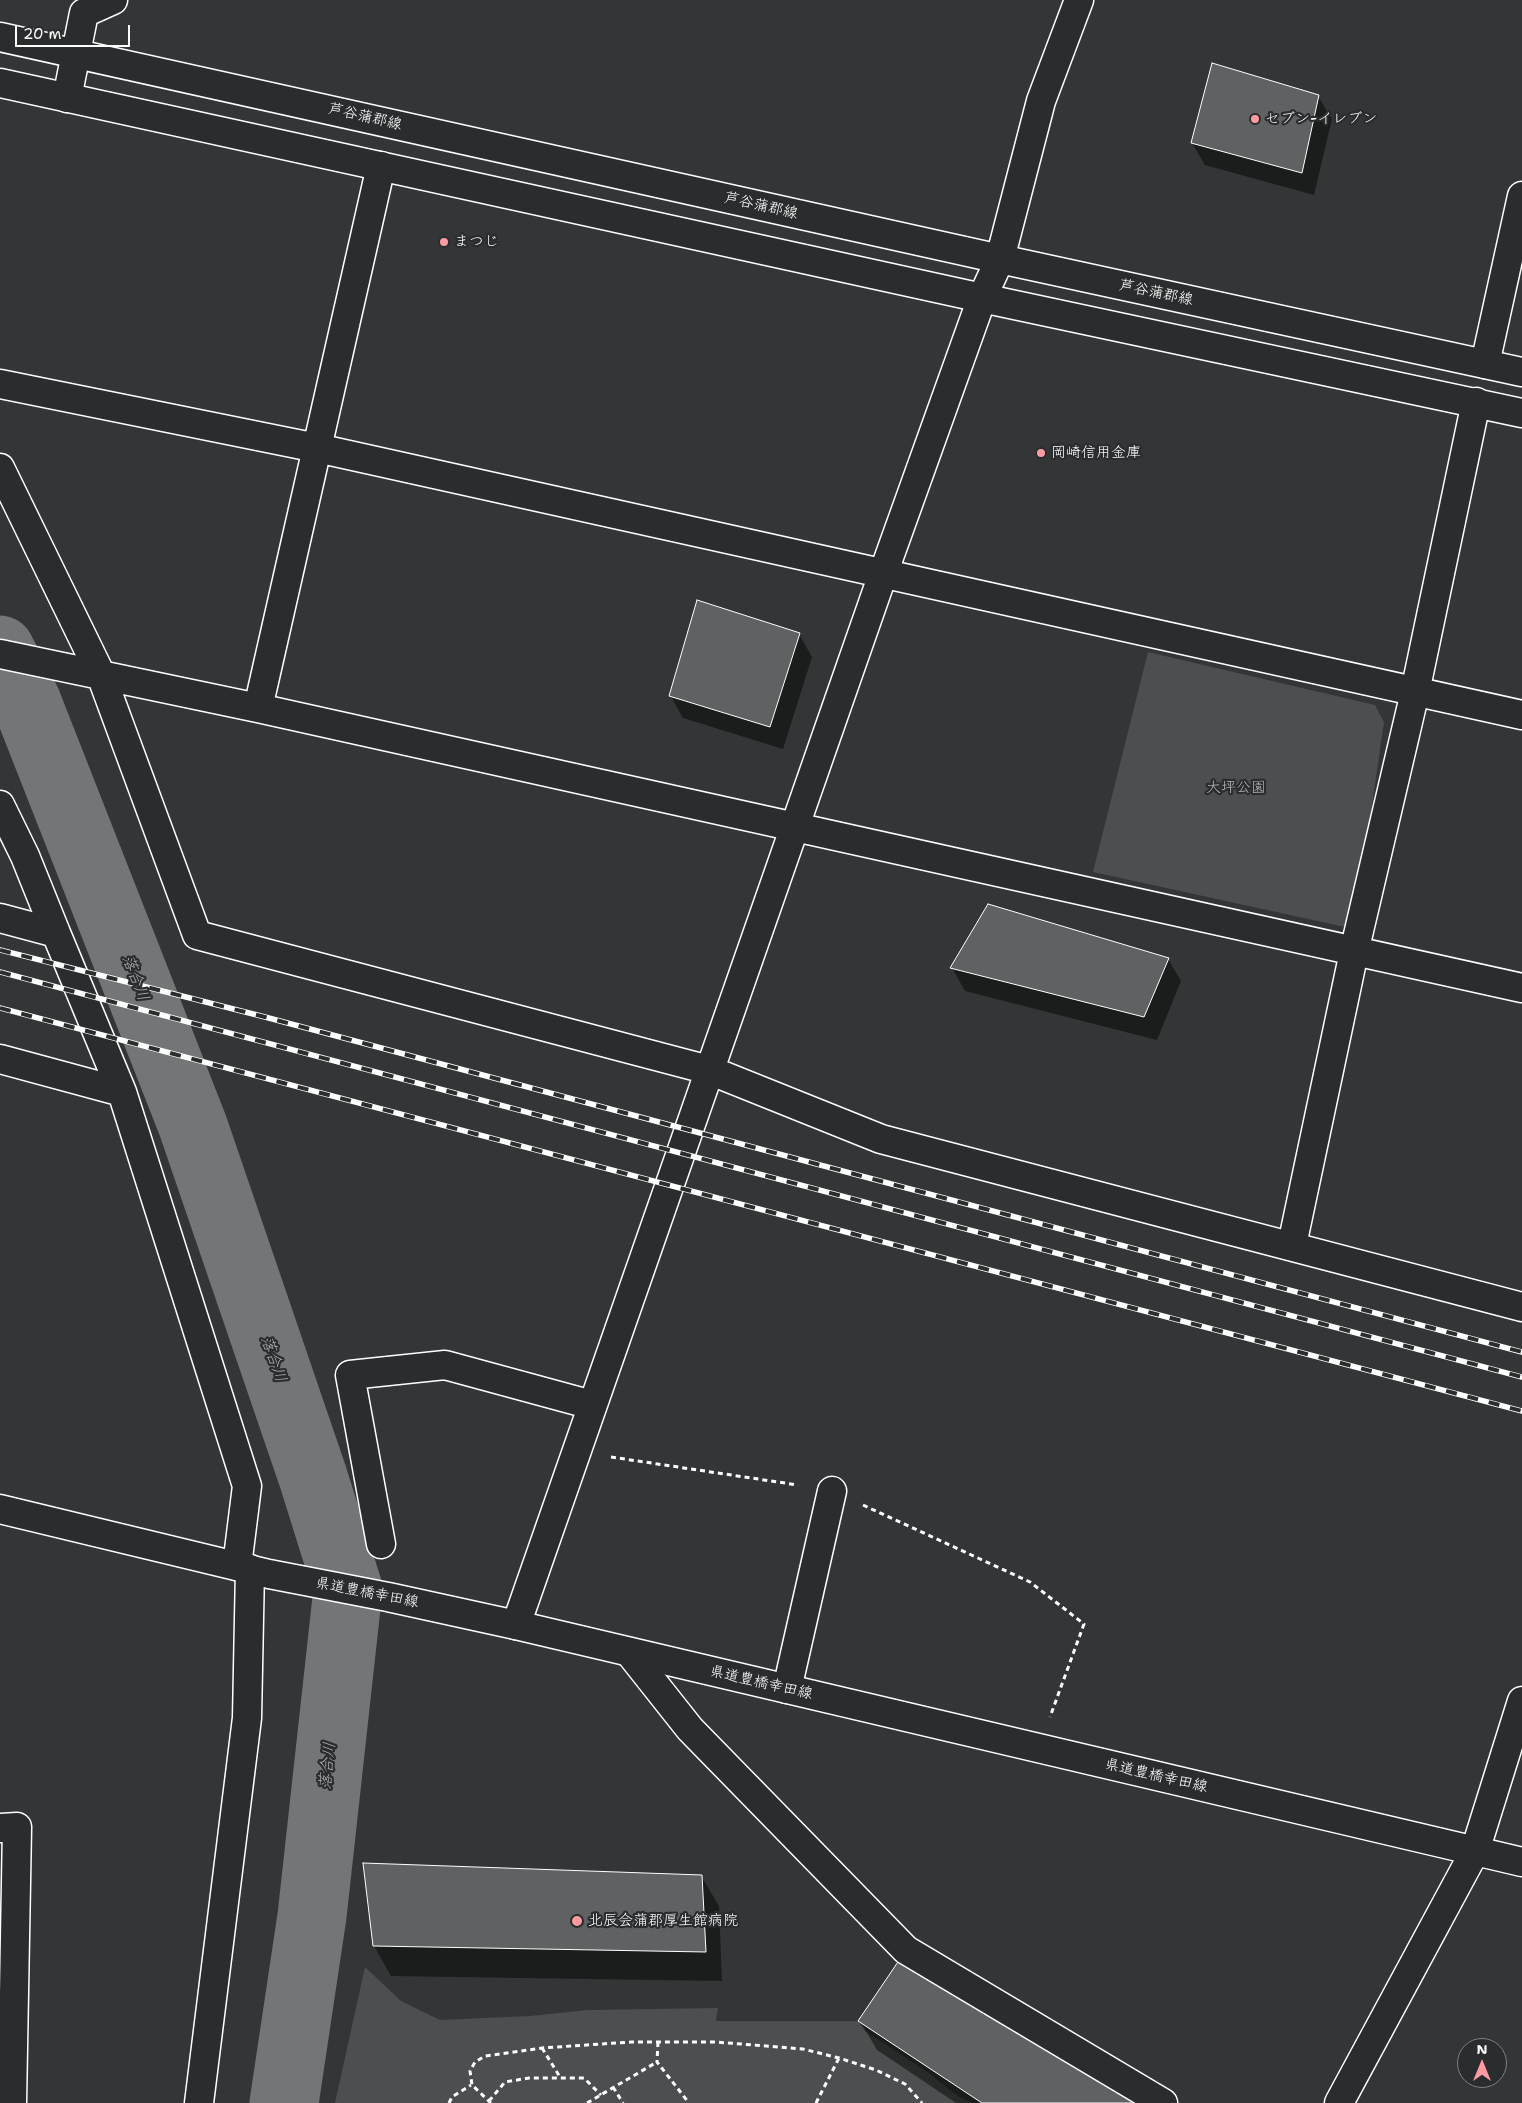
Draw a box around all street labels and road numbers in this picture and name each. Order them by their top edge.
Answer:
street label: 芦谷蒲郡線 [326,100,404,134]
street label: 芦谷蒲郡線 [722,189,800,223]
street label: 芦谷蒲郡線 [1117,276,1195,310]
street label: 県道豊橋幸田線 [314,1574,420,1612]
street label: 県道豊橋幸田線 [708,1662,814,1704]
street label: 県道豊橋幸田線 [1103,1755,1209,1797]

